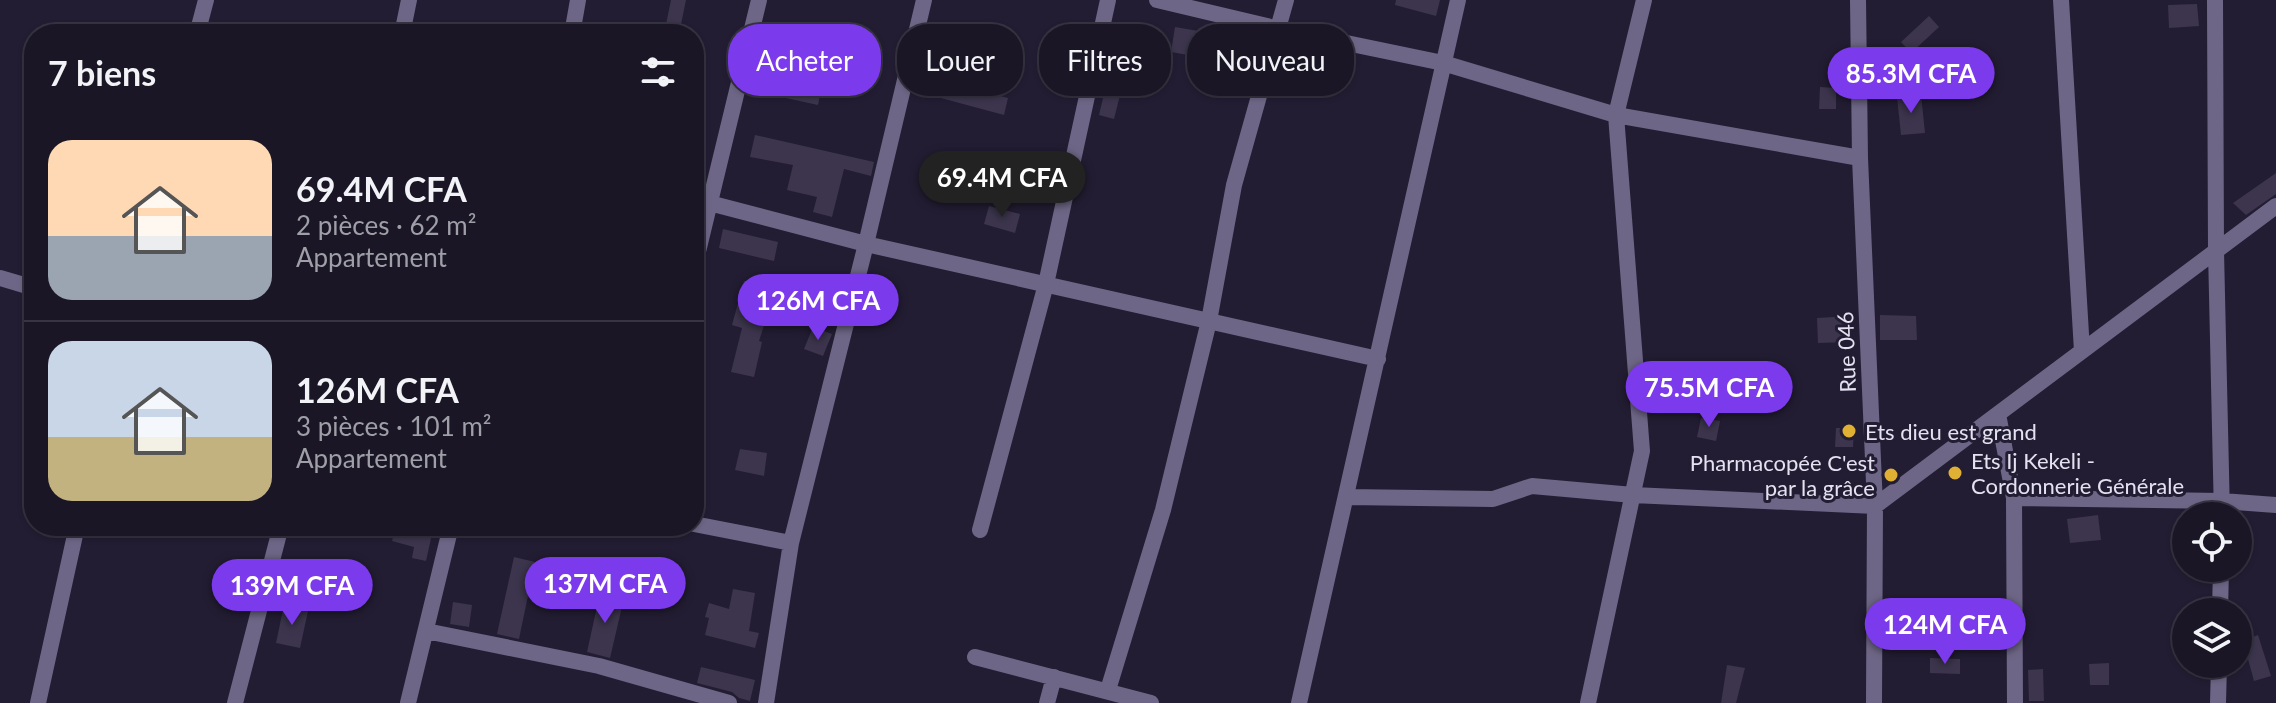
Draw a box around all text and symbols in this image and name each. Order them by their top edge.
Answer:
chip: Acheter [728,24,881,96]
chip: Louer [897,24,1023,96]
chip: Filtres [1039,24,1171,96]
chip: Nouveau [1187,24,1354,96]
pin: 85.3M CFA [1819,47,2003,115]
icon: filters [636,50,680,94]
text: 7 biens [48,52,156,93]
text: 85.3M CFA [1846,57,1976,89]
pin: 69.4M CFA [910,151,1094,219]
text: 69.4M CFA [937,161,1067,193]
text: 69.4M CFA [296,168,467,209]
icon: home [112,172,208,268]
text: 2 pièces · 62 m² [296,209,476,241]
text: Appartement [296,241,447,273]
pin: 126M CFA [735,274,901,342]
text: 126M CFA [756,284,880,316]
street label: Rue 046 [1831,311,1861,393]
pin: 75.5M CFA [1617,361,1801,429]
text: 126M CFA [296,369,459,410]
text: 75.5M CFA [1644,371,1774,403]
icon: home [112,373,208,469]
text: 3 pièces · 101 m² [296,410,491,442]
place label: Ets dieu est grand [1865,418,2037,445]
marker: Ets dieu est grand [1840,422,1858,440]
text: Appartement [296,442,447,474]
place label: Ets Ij Kekeli - Cordonnerie Générale [1971,447,2184,499]
place label: Pharmacopée C'est par la grâce [1690,449,1875,501]
marker: Ets Ij Kekeli - Cordonnerie Générale [1946,464,1964,482]
marker: Pharmacopée C'est par la grâce [1882,466,1900,484]
map controls [2172,502,2252,678]
button: locate [2172,502,2252,582]
pin: 137M CFA [522,557,688,625]
pin: 139M CFA [209,559,375,627]
text: 137M CFA [543,567,667,599]
text: 139M CFA [230,569,354,601]
pin: 124M CFA [1862,598,2028,666]
button: layers [2172,598,2252,678]
text: 124M CFA [1883,608,2007,640]

